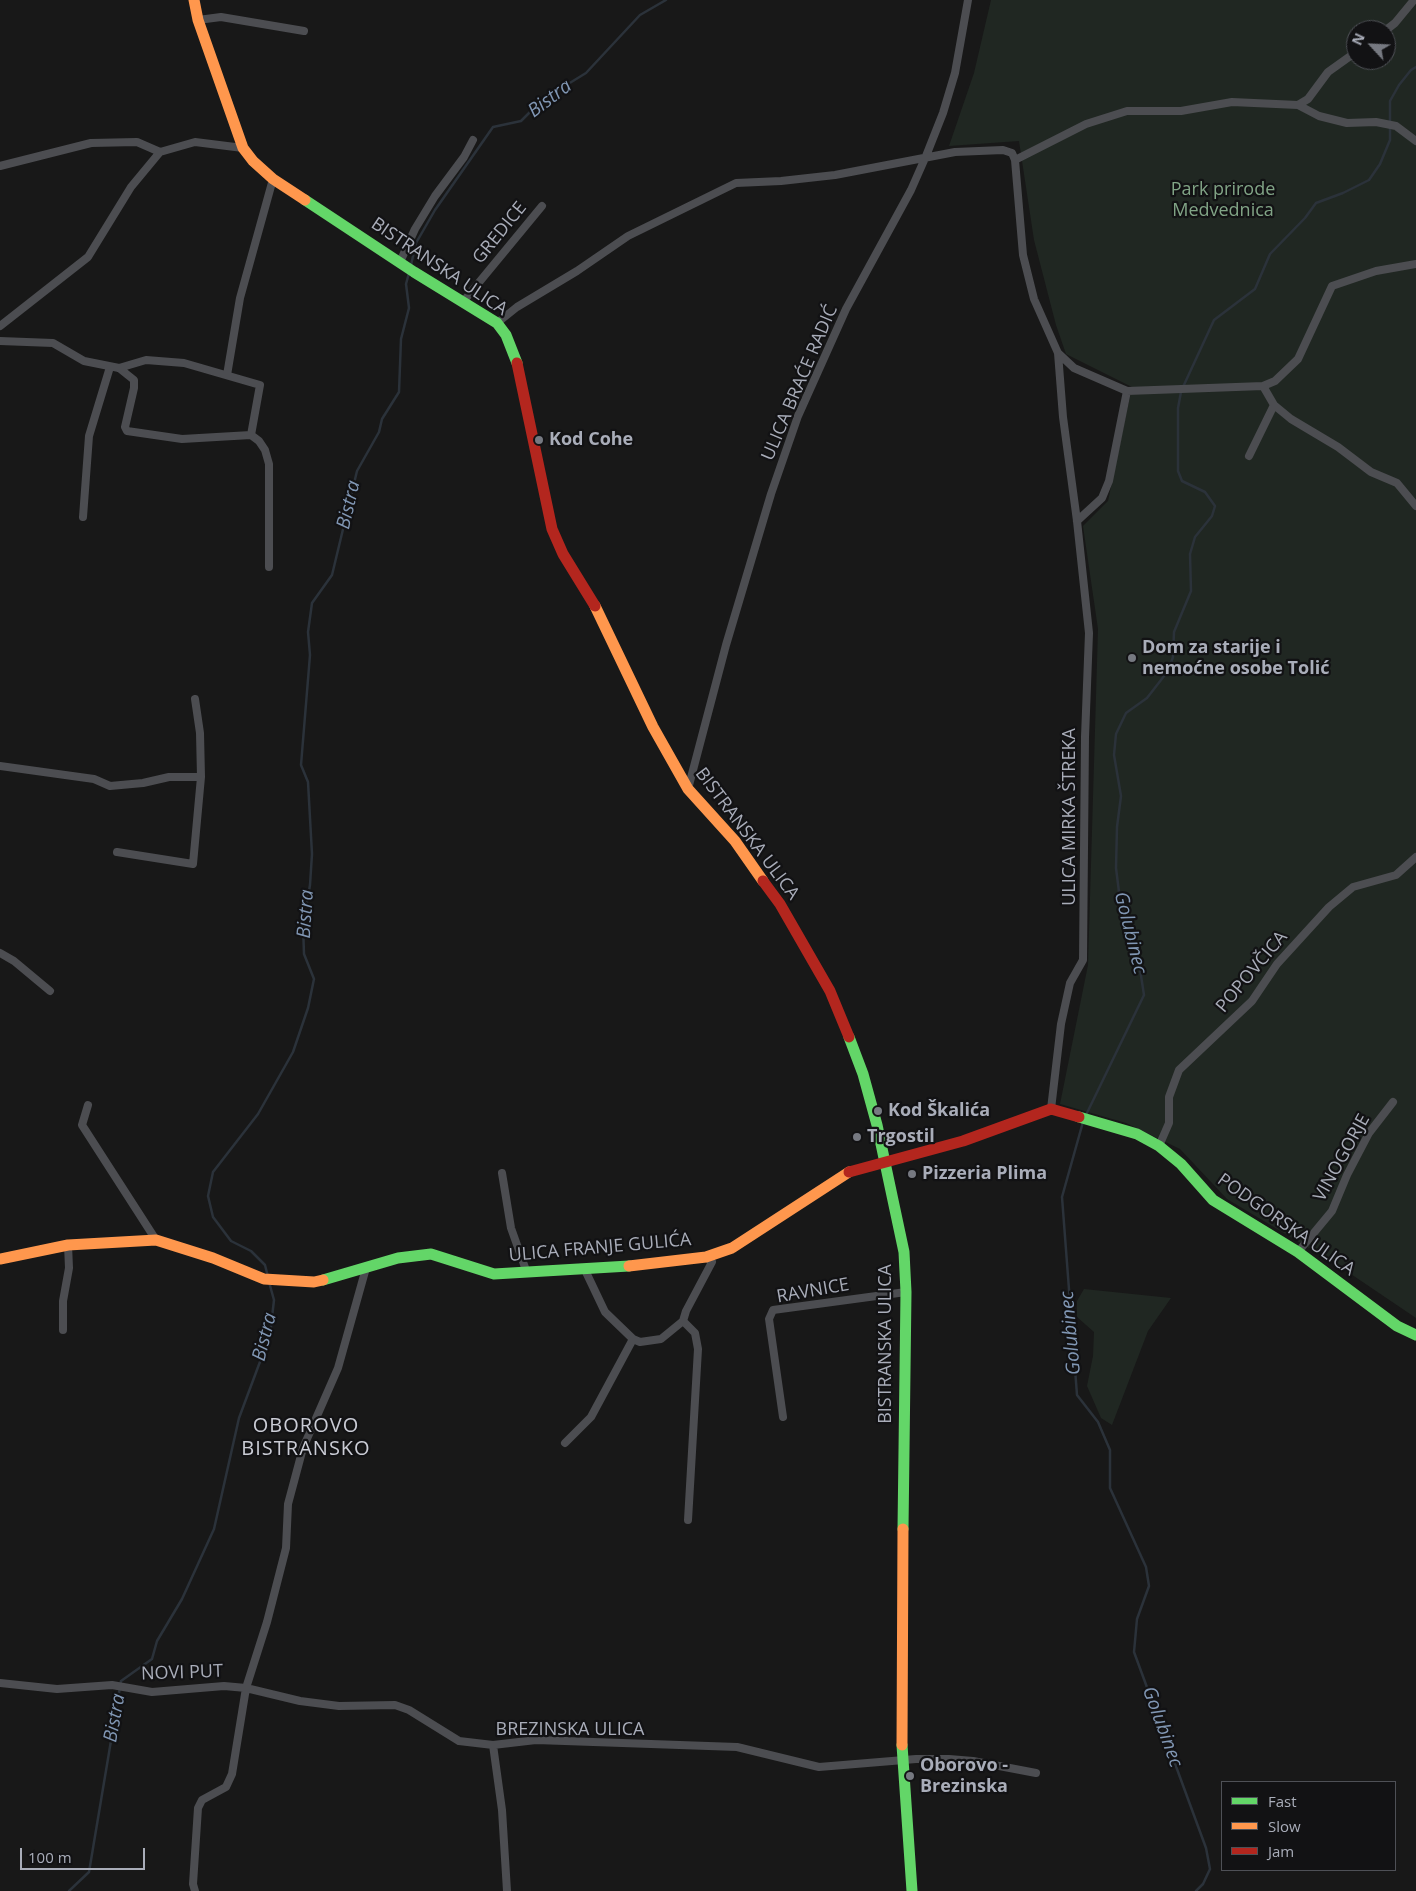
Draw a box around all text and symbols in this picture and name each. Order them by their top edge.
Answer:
north arrow [1346,20,1396,70]
text: N [1347,30,1369,48]
water label: Bistra [524,75,576,123]
park label: Park prirode Medvednica [1171,179,1275,222]
street label: GREDICE [468,198,532,268]
street label: BISTRANSKA ULICA [367,213,511,321]
street label: ULICA BRAĆE RADIĆ [757,302,843,464]
place label: Kod Cohe [549,429,633,451]
marker: Kod Cohe [533,434,545,446]
water label: Bistra [332,479,366,531]
place label: Dom za starije i nemoćne osobe Tolić [1142,637,1329,680]
marker: Dom za starije i nemoćne osobe Tolić [1126,652,1138,664]
street label: ULICA MIRKA ŠTREKA [1059,728,1081,906]
street label: BISTRANSKA ULICA [690,764,804,904]
water label: Bistra [293,889,319,939]
water label: Golubinec [1109,889,1151,977]
street label: POPOVČICA [1212,927,1292,1017]
place label: Kod Škalića [888,1100,990,1122]
marker: Kod Škalića [872,1105,884,1117]
street label: VINOGORJE [1309,1111,1375,1205]
place label: Trgostil [867,1126,935,1148]
marker: Trgostil [851,1131,863,1143]
place label: Pizzeria Plima [922,1163,1047,1185]
marker: Pizzeria Plima [906,1168,918,1180]
street label: PODGORSKA ULICA [1213,1169,1359,1281]
street label: ULICA FRANJE GULIĆA [508,1229,692,1267]
street label: BISTRANSKA ULICA [875,1264,897,1424]
street label: RAVNICE [775,1274,851,1308]
water label: Golubinec [1056,1290,1086,1376]
water label: Bistra [248,1311,282,1363]
district label: OBOROVO BISTRANSKO [240,1414,372,1461]
street label: NOVI PUT [141,1661,223,1685]
water label: Golubinec [1137,1684,1187,1770]
water label: Bistra [100,1692,130,1744]
street label: BREZINSKA ULICA [496,1719,644,1741]
place label: Oborovo - Brezinska [920,1755,1008,1798]
marker: Oborovo - Brezinska [904,1770,916,1782]
legend [1221,1781,1396,1871]
text: Fast [1268,1791,1297,1811]
text: Slow [1268,1816,1301,1836]
scale bar [22,1838,148,1870]
text: Jam [1268,1841,1294,1861]
text: 100 m [28,1847,72,1867]

